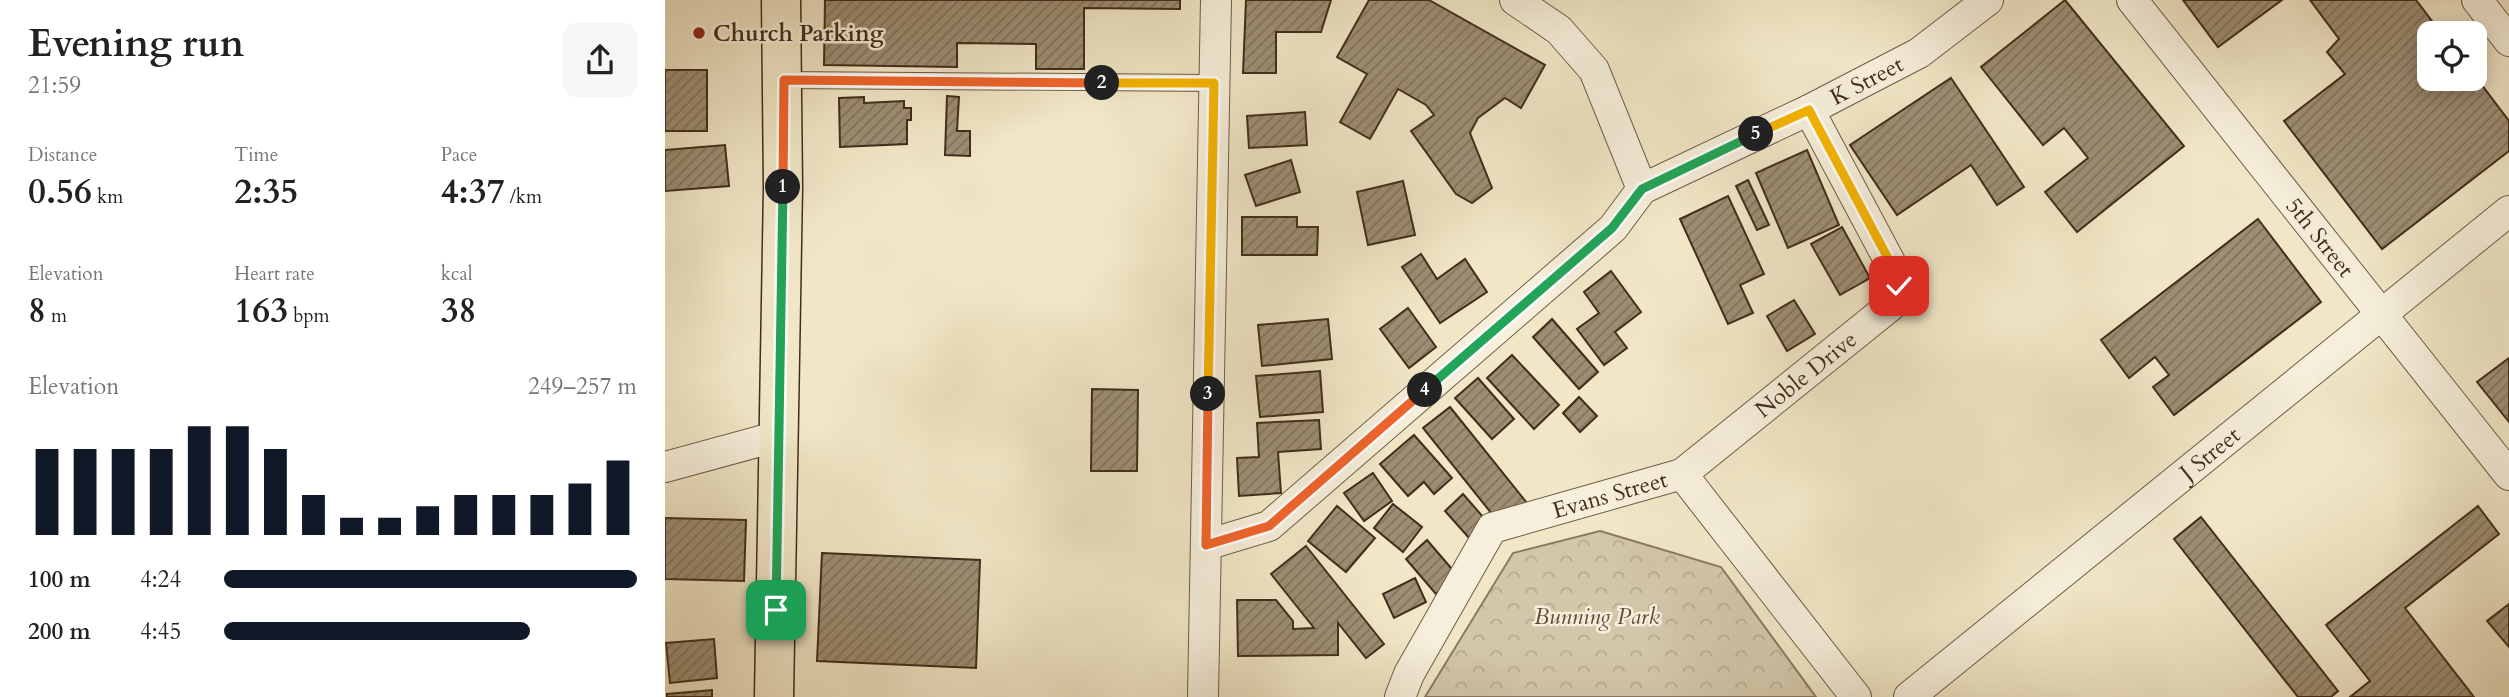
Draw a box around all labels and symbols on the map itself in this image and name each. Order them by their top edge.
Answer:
place label: Church Parking [713,18,884,49]
marker: Church Parking [691,25,707,41]
street label: K Street [1824,48,1909,112]
pin: 2 [1085,66,1119,100]
pin: 5 [1739,116,1773,152]
pin: 1 [765,170,801,204]
street label: 5th Street [2279,191,2361,283]
pin [1869,256,1929,316]
street label: Noble Drive [1748,324,1863,425]
pin: 4 [1407,372,1443,408]
pin: 3 [1191,376,1225,412]
street label: J Street [2171,420,2246,489]
street label: Evans Street [1549,463,1671,526]
pin [746,580,806,640]
park label: Bunning Park [1534,601,1661,632]

